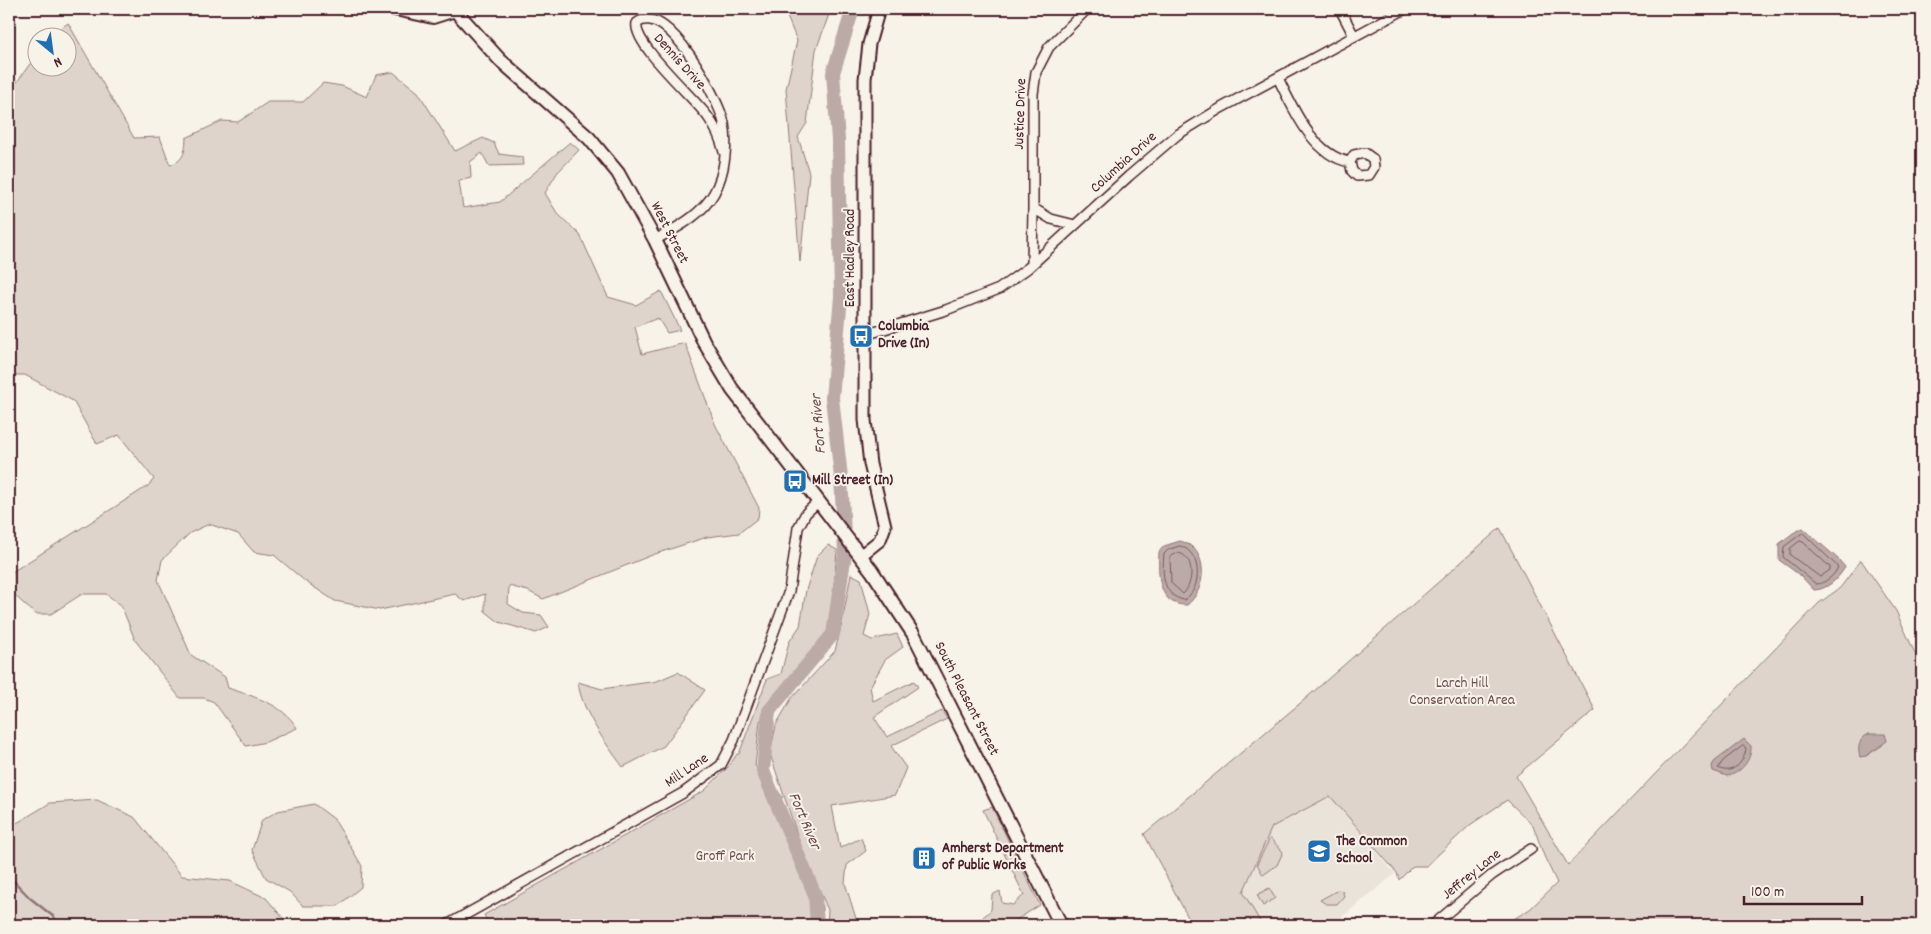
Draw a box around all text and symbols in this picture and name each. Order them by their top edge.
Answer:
north arrow [28,28,78,78]
street label: Dennis Drive [648,29,711,96]
text: N [49,51,65,72]
street label: Justice Drive [1009,77,1033,150]
street label: Columbia Drive [1086,127,1163,199]
street label: West Street [644,198,694,268]
street label: East Hadley Road [840,209,862,307]
place label: Columbia Drive (In) [878,316,930,355]
bus stop icon: Columbia Drive (In) [848,323,874,349]
water label: Fort River [805,391,833,455]
bus stop icon: Mill Street (In) [782,468,808,494]
place label: Mill Street (In) [812,470,893,492]
street label: South Pleasant Street [928,638,1004,760]
park label: Larch Hill Conservation Area [1409,673,1516,712]
street label: Mill Lane [661,748,714,794]
water label: Fort River [782,789,827,855]
place label: The Common School [1336,831,1407,870]
place label: Amherst Department of Public Works [942,838,1064,877]
school or university icon: The Common School [1306,838,1332,864]
street label: Jeffrey Lane [1438,844,1507,906]
building icon: Amherst Department of Public Works [911,845,937,871]
park label: Groff Park [696,846,754,868]
scale bar [1744,874,1861,906]
text: 100 m [1751,882,1784,904]

